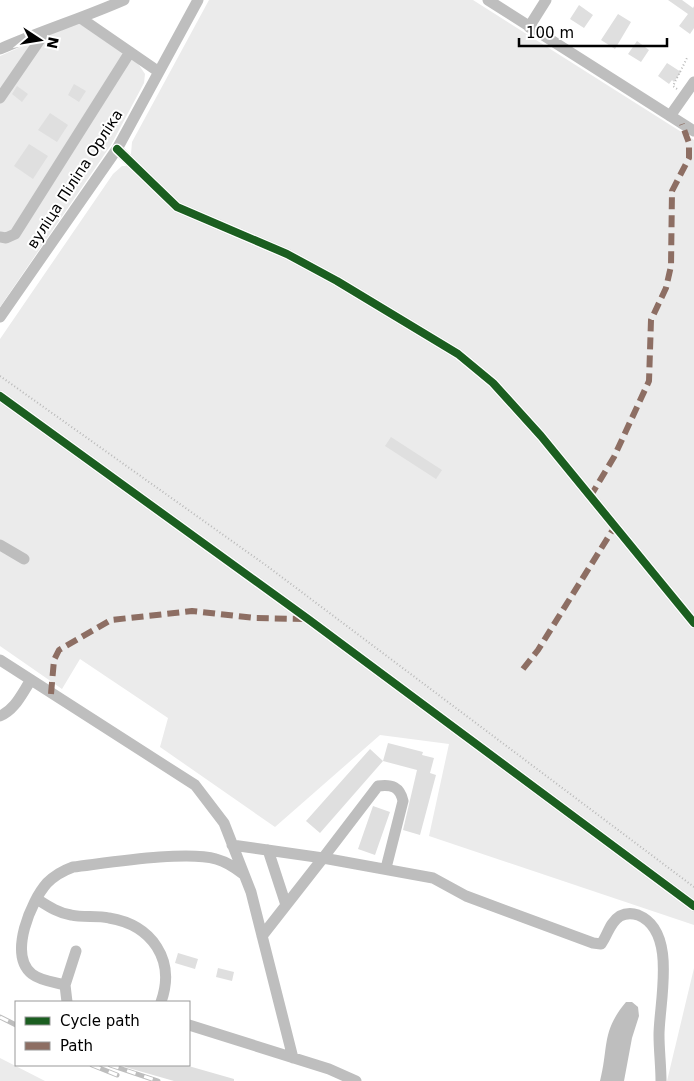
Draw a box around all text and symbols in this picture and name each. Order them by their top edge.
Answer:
north arrow [15,15,65,65]
scale bar [519,15,666,47]
text: 100 m [526,24,574,42]
text: N [44,35,62,50]
street label: вуліца Піліпа Орліка [23,106,127,252]
legend [15,1001,190,1066]
text: Cycle path [60,1012,140,1030]
text: Path [60,1037,93,1055]

